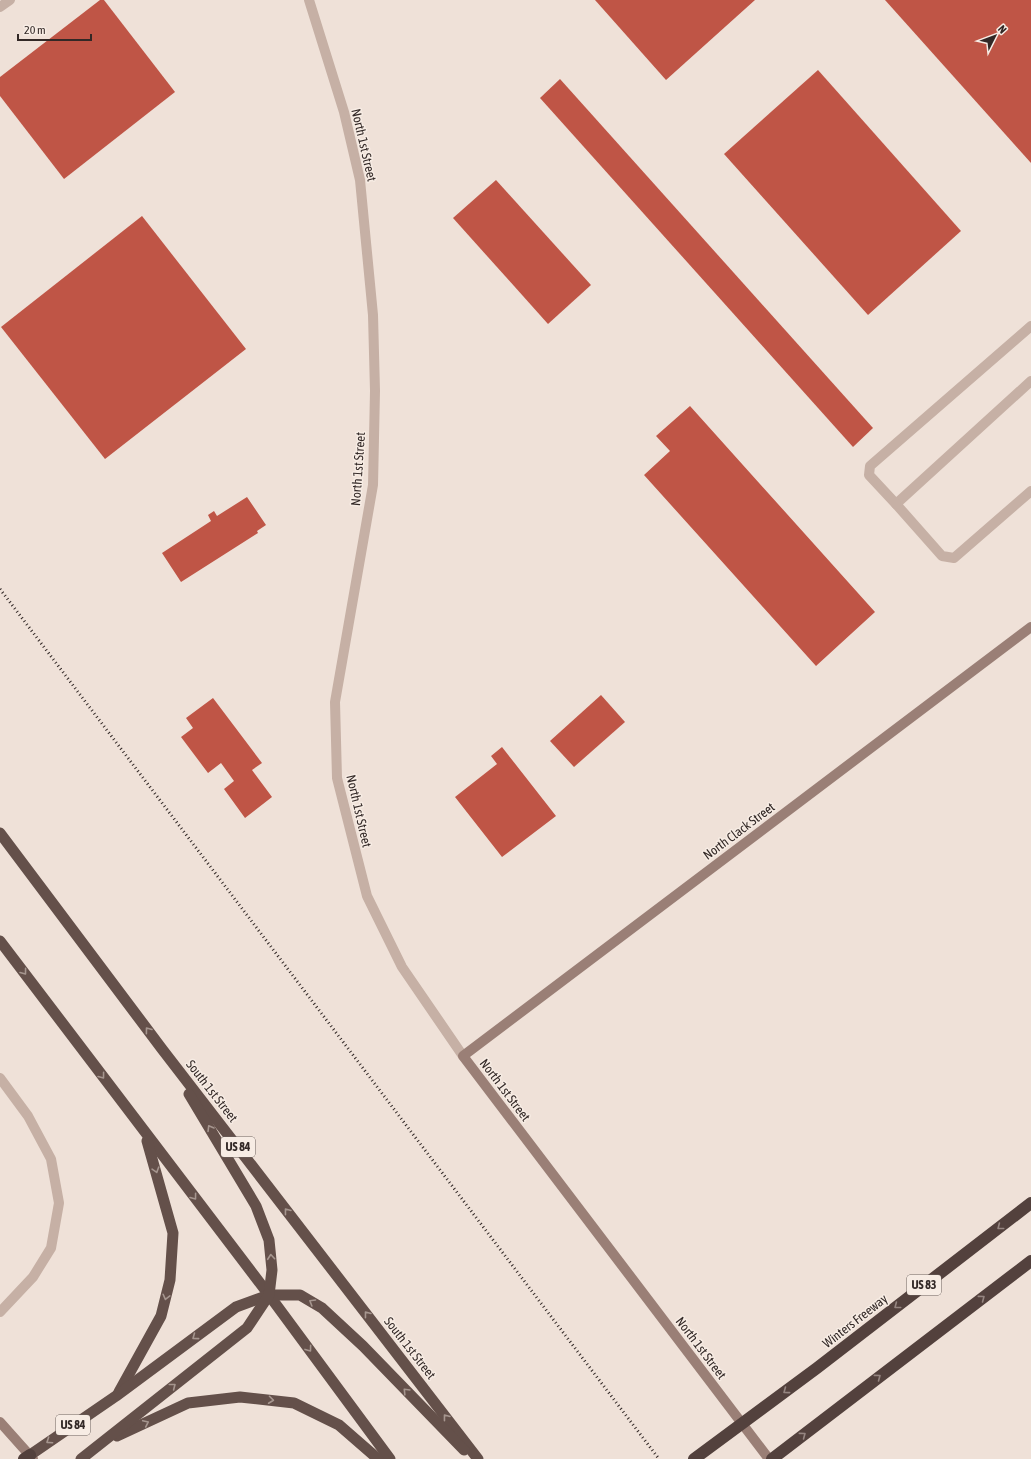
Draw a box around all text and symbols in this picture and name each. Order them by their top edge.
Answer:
scale bar [18,16,91,42]
north arrow [975,16,1015,56]
text: 20 m [24,23,46,37]
text: N [996,23,1009,36]
street label: North 1st Street [348,107,380,183]
street label: North 1st Street [348,431,368,506]
street label: North 1st Street [343,773,375,849]
street label: North Clack Street [700,799,778,863]
one-way arrow [19,968,26,975]
one-way arrow [146,1028,153,1035]
street label: North 1st Street [477,1056,533,1124]
street label: South 1st Street [183,1057,241,1125]
one-way arrow [97,1072,104,1079]
one-way arrow [207,1125,214,1132]
road number: US 84 [221,1137,255,1157]
one-way arrow [151,1166,160,1173]
one-way arrow [189,1192,196,1199]
one-way arrow [285,1209,292,1216]
one-way arrow [998,1222,1005,1229]
one-way arrow [267,1254,276,1260]
road number: US 83 [907,1275,941,1295]
street label: Winters Freeway [820,1291,891,1351]
one-way arrow [162,1293,171,1300]
one-way arrow [977,1296,984,1303]
one-way arrow [309,1300,316,1307]
one-way arrow [894,1301,901,1309]
one-way arrow [364,1312,371,1319]
street label: South 1st Street [381,1314,439,1382]
street label: North 1st Street [673,1314,729,1382]
one-way arrow [193,1332,200,1339]
one-way arrow [304,1345,311,1352]
one-way arrow [874,1375,881,1382]
one-way arrow [168,1384,175,1391]
one-way arrow [783,1386,790,1393]
one-way arrow [404,1388,411,1396]
one-way arrow [268,1396,274,1405]
one-way arrow [443,1414,451,1421]
road number: US 84 [56,1415,90,1435]
one-way arrow [142,1420,149,1428]
one-way arrow [798,1433,805,1440]
one-way arrow [46,1437,53,1444]

